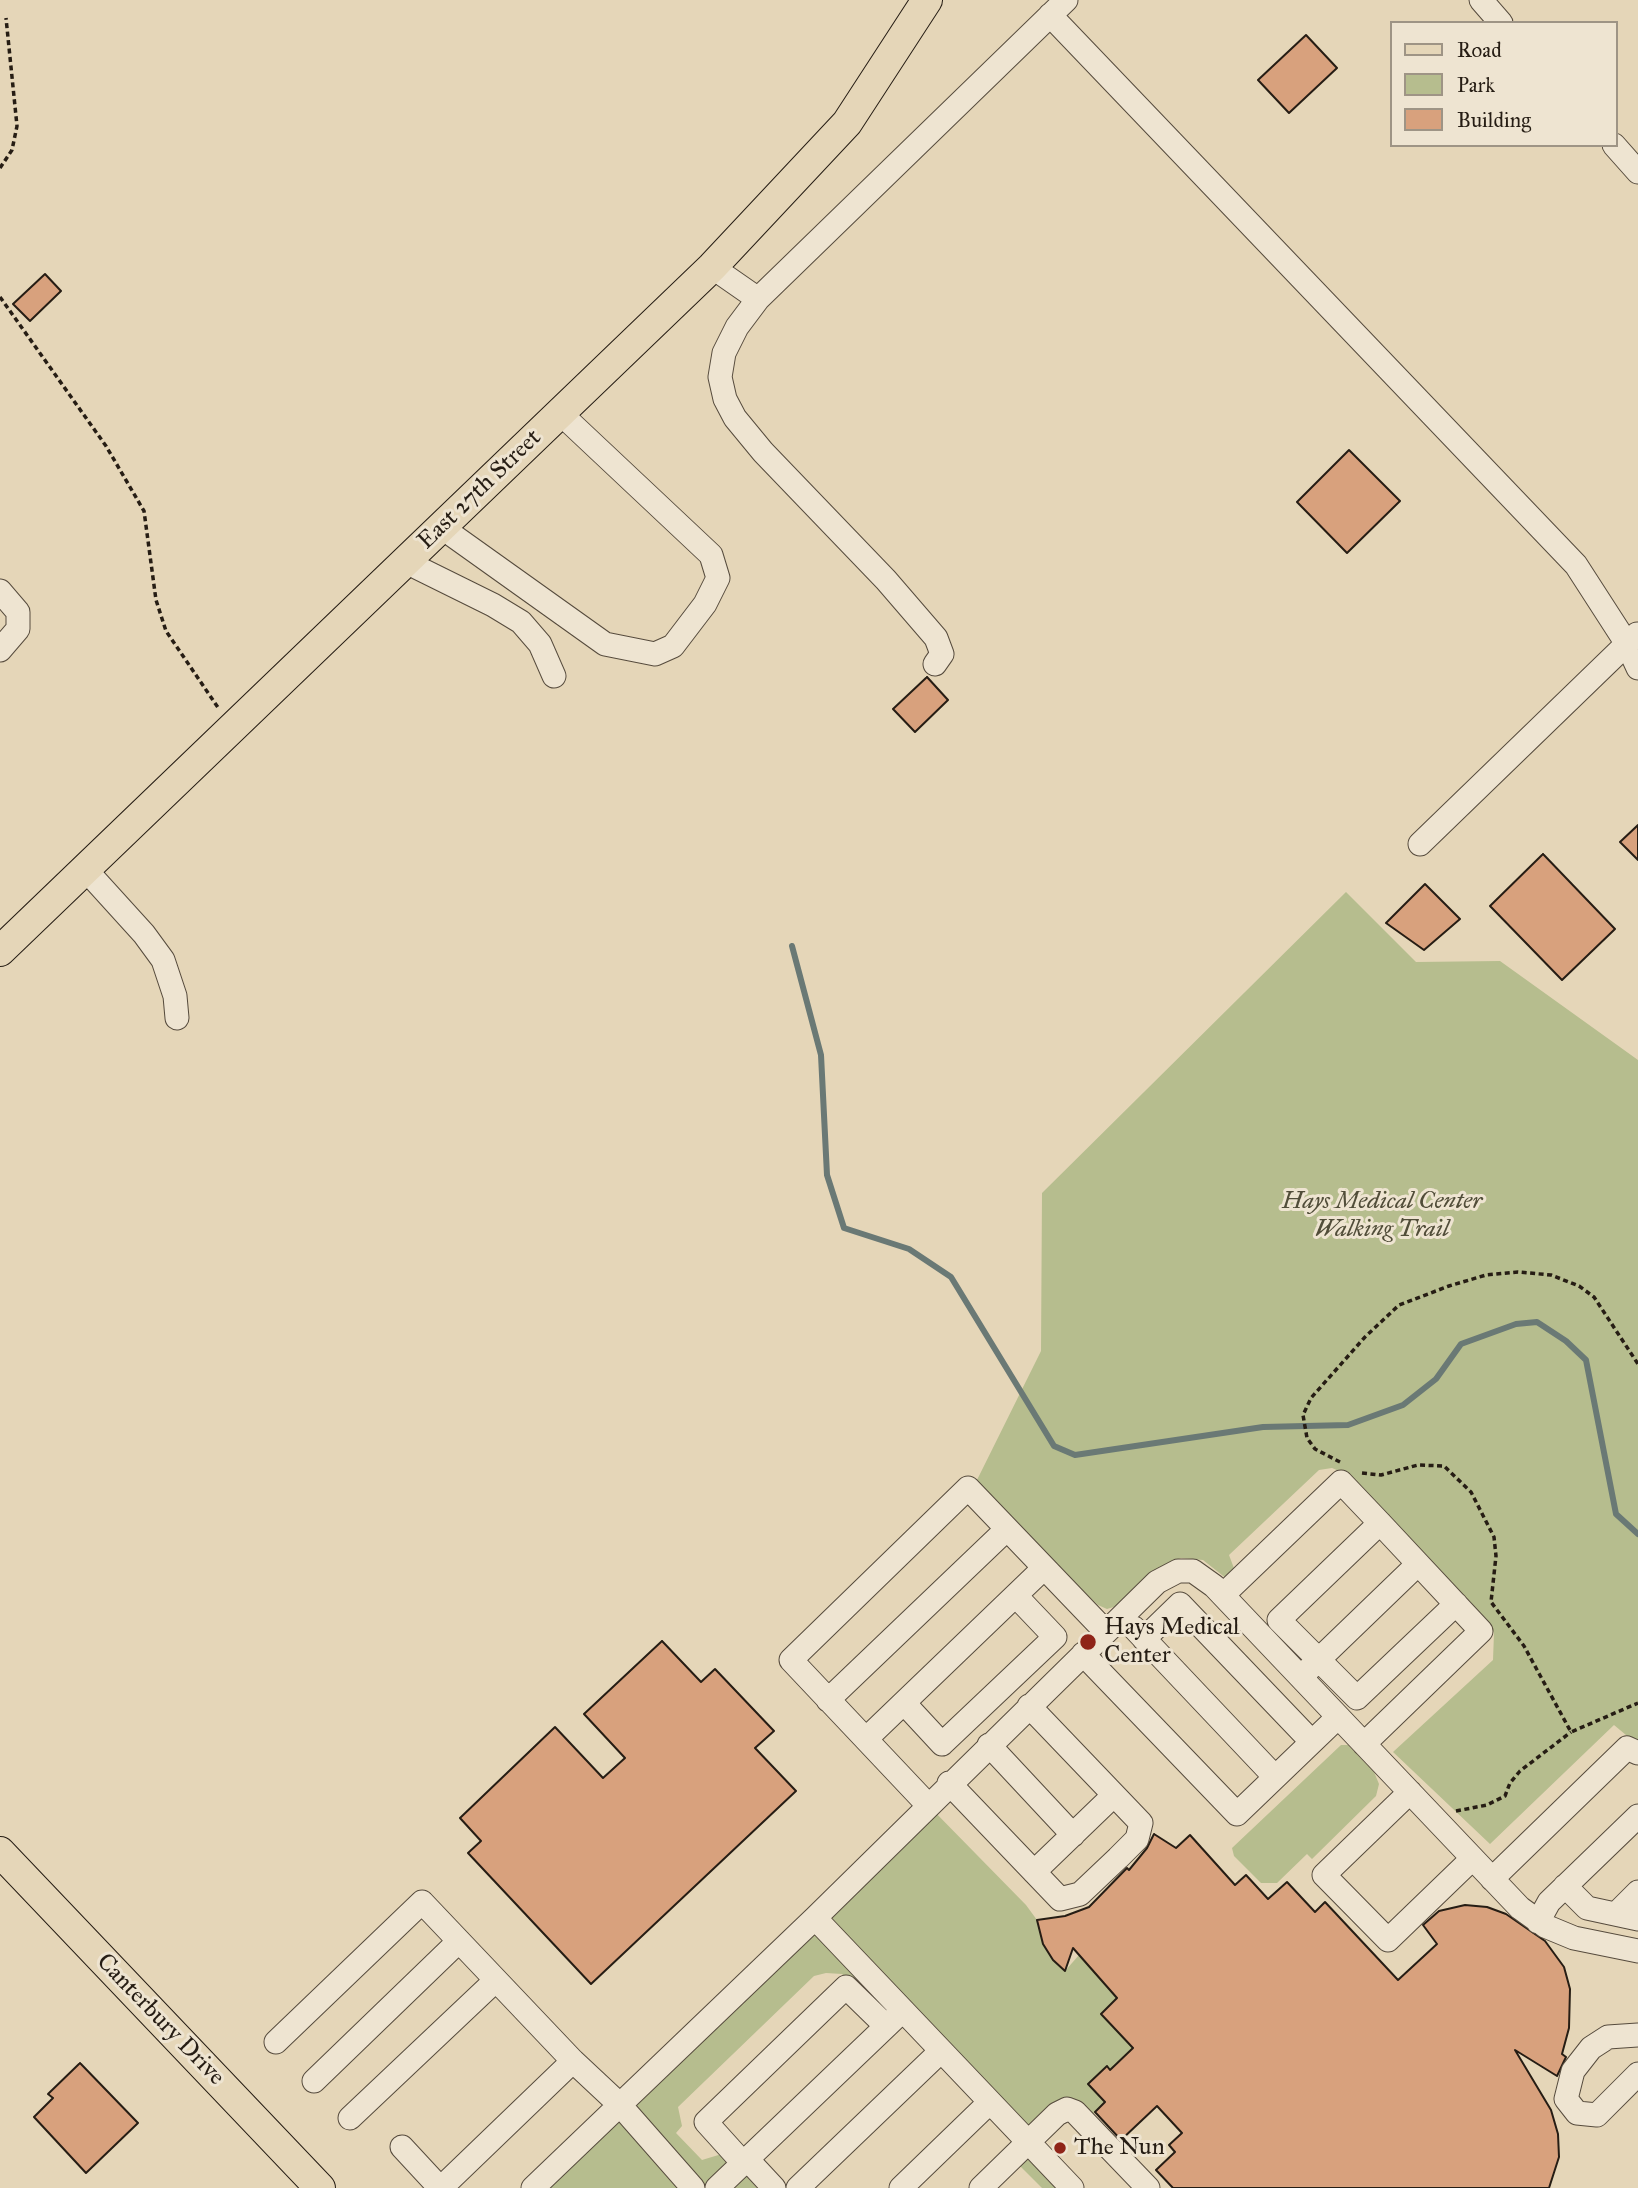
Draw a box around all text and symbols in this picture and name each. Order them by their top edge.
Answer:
legend [1390,21,1617,147]
text: Road [1457,37,1502,63]
text: Park [1457,72,1495,98]
text: Building [1457,107,1531,133]
street label: East 27th Street [412,424,548,556]
park label: Hays Medical Center Walking Trail [1282,1188,1482,1244]
place label: Hays Medical Center [1104,1614,1240,1670]
marker: Hays Medical Center [1078,1632,1098,1652]
street label: Canterbury Drive [90,1948,230,2092]
place label: The Nun [1074,2134,1165,2162]
marker: The Nun [1052,2140,1068,2156]

